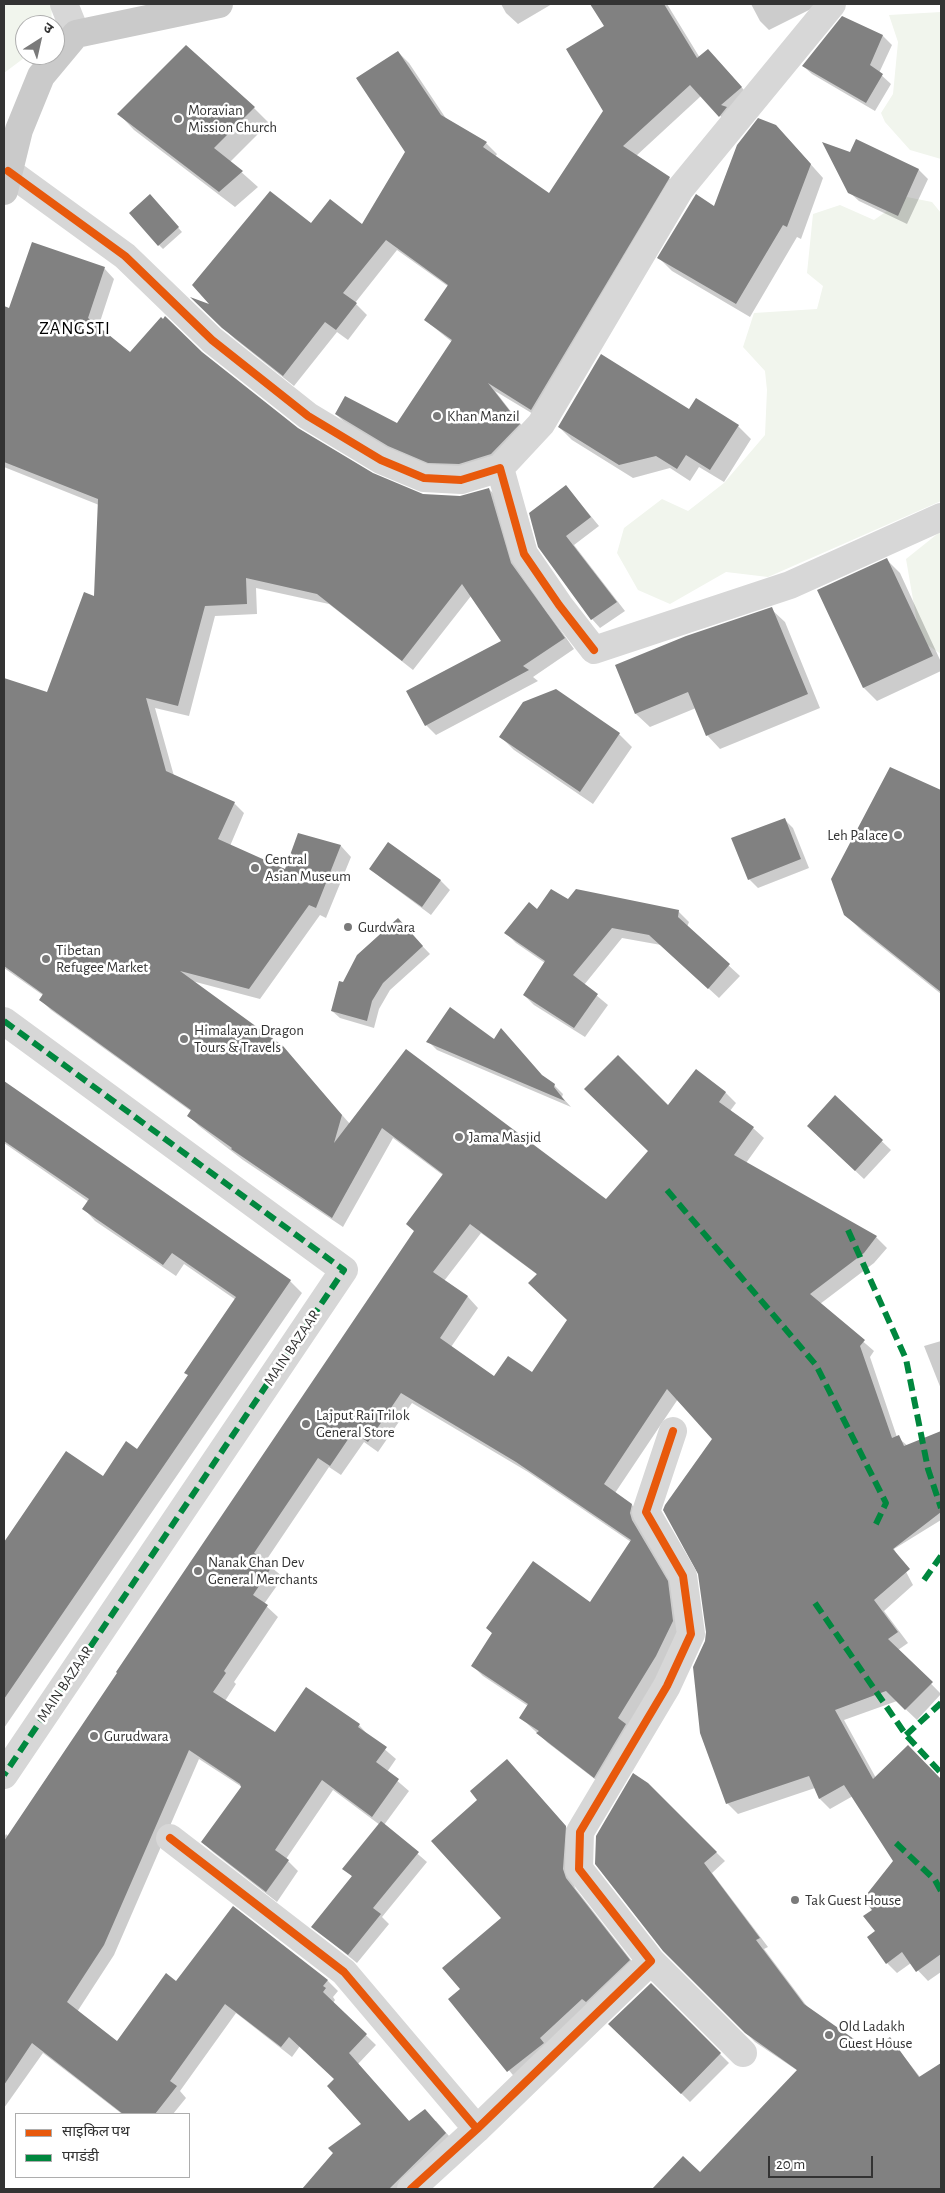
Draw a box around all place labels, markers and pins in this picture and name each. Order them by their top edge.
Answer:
place label: Moravian Mission Church [188,101,277,136]
marker: Moravian Mission Church [172,113,184,125]
place label: Khan Manzil [447,407,520,425]
marker: Khan Manzil [431,410,443,422]
place label: Leh Palace [827,826,888,844]
marker: Leh Palace [892,829,904,841]
place label: Central Asian Museum [265,850,351,885]
marker: Central Asian Museum [249,862,261,874]
place label: Gurdwara [358,918,415,936]
marker: Gurdwara [342,921,354,933]
place label: Tibetan Refugee Market [56,941,148,976]
marker: Tibetan Refugee Market [40,953,52,965]
place label: Himalayan Dragon Tours & Travels [194,1021,304,1056]
marker: Himalayan Dragon Tours & Travels [178,1033,190,1045]
place label: Jama Masjid [469,1128,541,1146]
marker: Jama Masjid [453,1131,465,1143]
place label: Lajput Rai Trilok General Store [316,1406,410,1441]
marker: Lajput Rai Trilok General Store [300,1418,312,1430]
place label: Nanak Chan Dev General Merchants [208,1553,318,1588]
marker: Nanak Chan Dev General Merchants [192,1565,204,1577]
place label: Gurudwara [104,1727,169,1745]
marker: Gurudwara [88,1730,100,1742]
place label: Tak Guest House [805,1891,901,1909]
marker: Tak Guest House [789,1894,801,1906]
place label: Old Ladakh Guest House [839,2017,912,2052]
marker: Old Ladakh Guest House [823,2029,835,2041]

